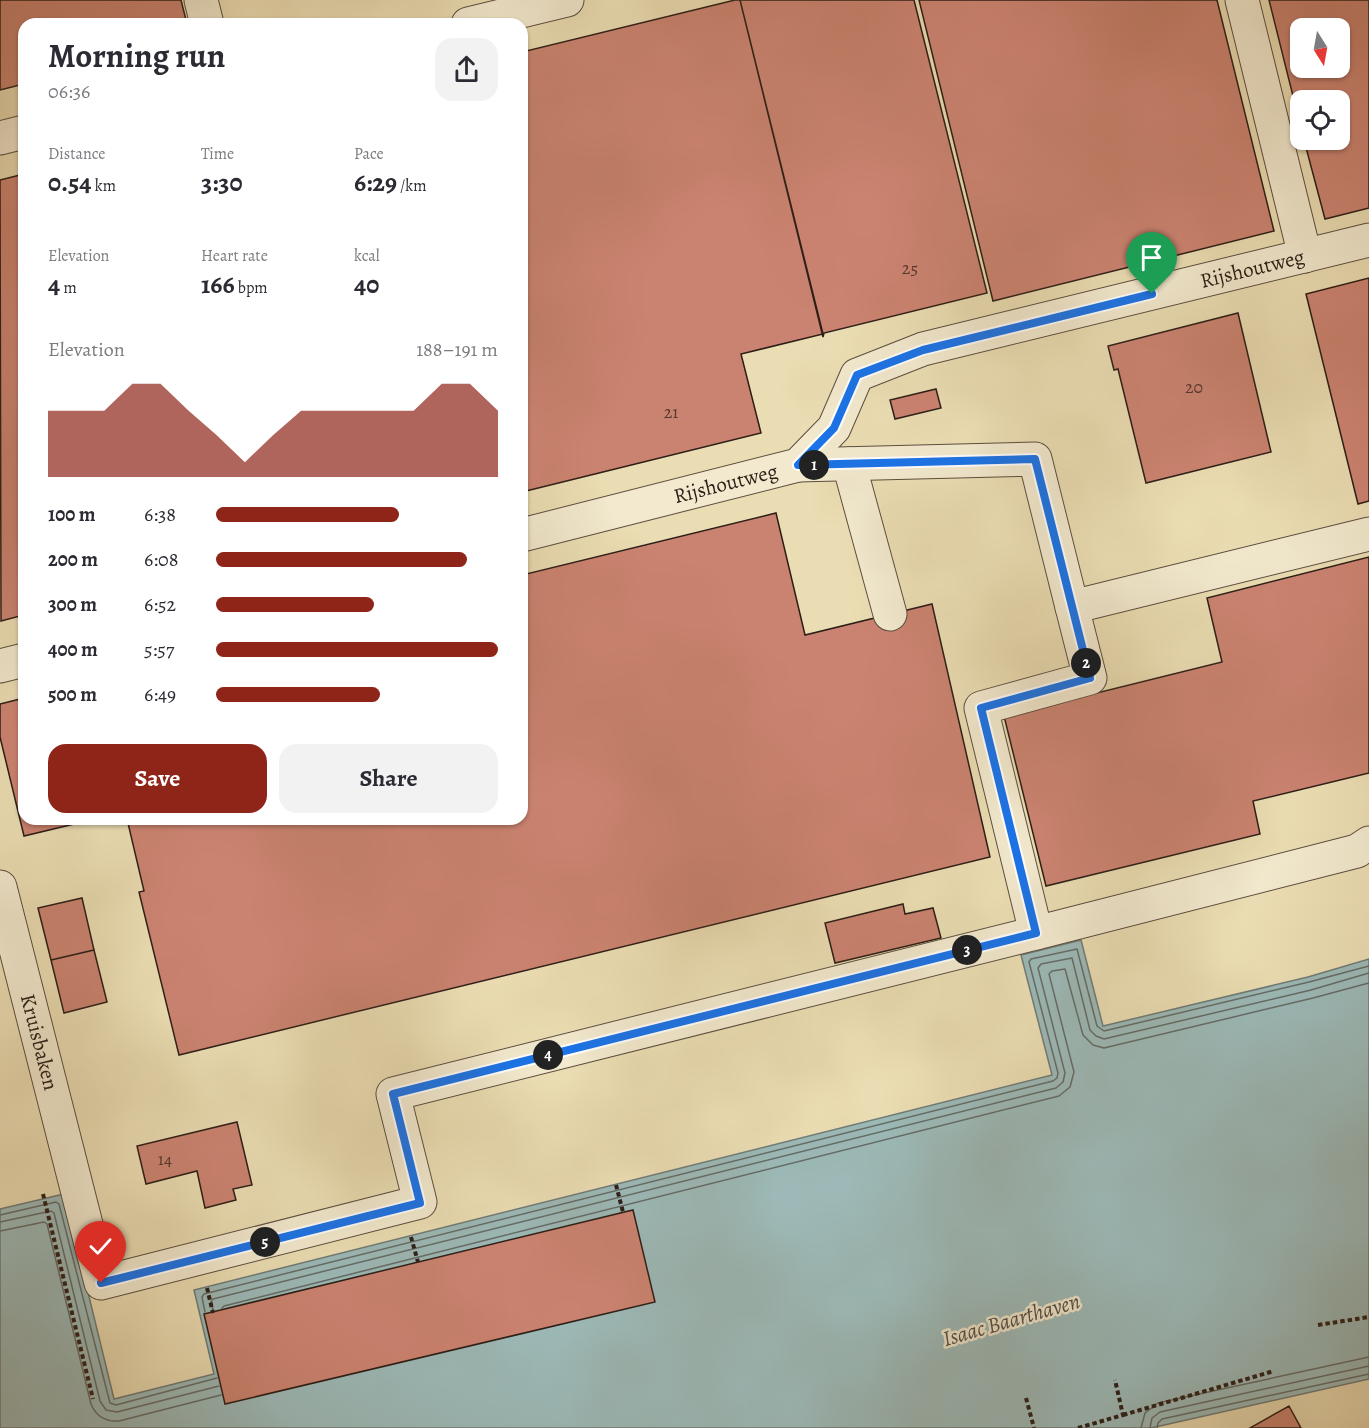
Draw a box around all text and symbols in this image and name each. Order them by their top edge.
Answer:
north arrow [1290,18,1350,78]
map controls [1290,18,1350,150]
text: Morning run [48,33,225,78]
button: share [435,38,498,101]
text: 06:36 [48,78,90,105]
button: locate [1290,90,1350,150]
text: Distance [48,143,105,165]
text: Time [201,143,234,165]
text: Pace [354,143,384,165]
text: 0.54 [48,165,92,200]
text: 3:30 [201,165,243,200]
text: 6:29 [354,165,397,200]
text: km [92,175,116,197]
text: /km [397,175,427,197]
pin [1126,232,1177,294]
icon: arrive [1135,241,1168,274]
street label: Rijshoutweg [1197,242,1308,295]
text: Elevation [48,245,109,267]
text: Heart rate [201,245,268,267]
text: kcal [354,245,380,267]
house number: 25 [902,256,918,280]
text: 4 [48,267,60,302]
text: 166 [201,267,235,302]
text: 40 [354,267,379,302]
text: m [60,277,77,299]
text: bpm [235,277,268,299]
text: Elevation [48,336,125,363]
text: 188–191 m [416,336,498,363]
house number: 20 [1185,375,1203,399]
house number: 21 [664,400,678,424]
pin: 1 [799,450,829,480]
text: 1 [811,454,817,476]
street label: Rijshoutweg [671,457,781,510]
text: 100 m [48,501,96,528]
text: 6:38 [144,501,176,528]
text: 200 m [48,546,98,573]
text: 6:08 [144,546,178,573]
text: 300 m [48,591,97,618]
text: 6:52 [144,591,176,618]
text: 400 m [48,636,98,663]
text: 5:57 [144,636,174,663]
pin: 2 [1071,648,1101,678]
text: 2 [1082,652,1090,674]
text: 500 m [48,681,97,708]
text: 6:49 [144,681,176,708]
button: Save [48,744,267,813]
button: Share [279,744,498,813]
pin: 3 [952,935,982,965]
text: 3 [964,939,970,961]
street label: Kruisbaken [14,991,65,1093]
pin: 4 [533,1040,563,1070]
text: 4 [544,1044,552,1066]
house number: 14 [158,1147,172,1171]
pin [75,1221,126,1283]
pin: 5 [250,1227,280,1257]
icon: check [84,1230,117,1263]
text: 5 [262,1231,268,1253]
water label: Isaac Baarthaven [939,1286,1083,1354]

